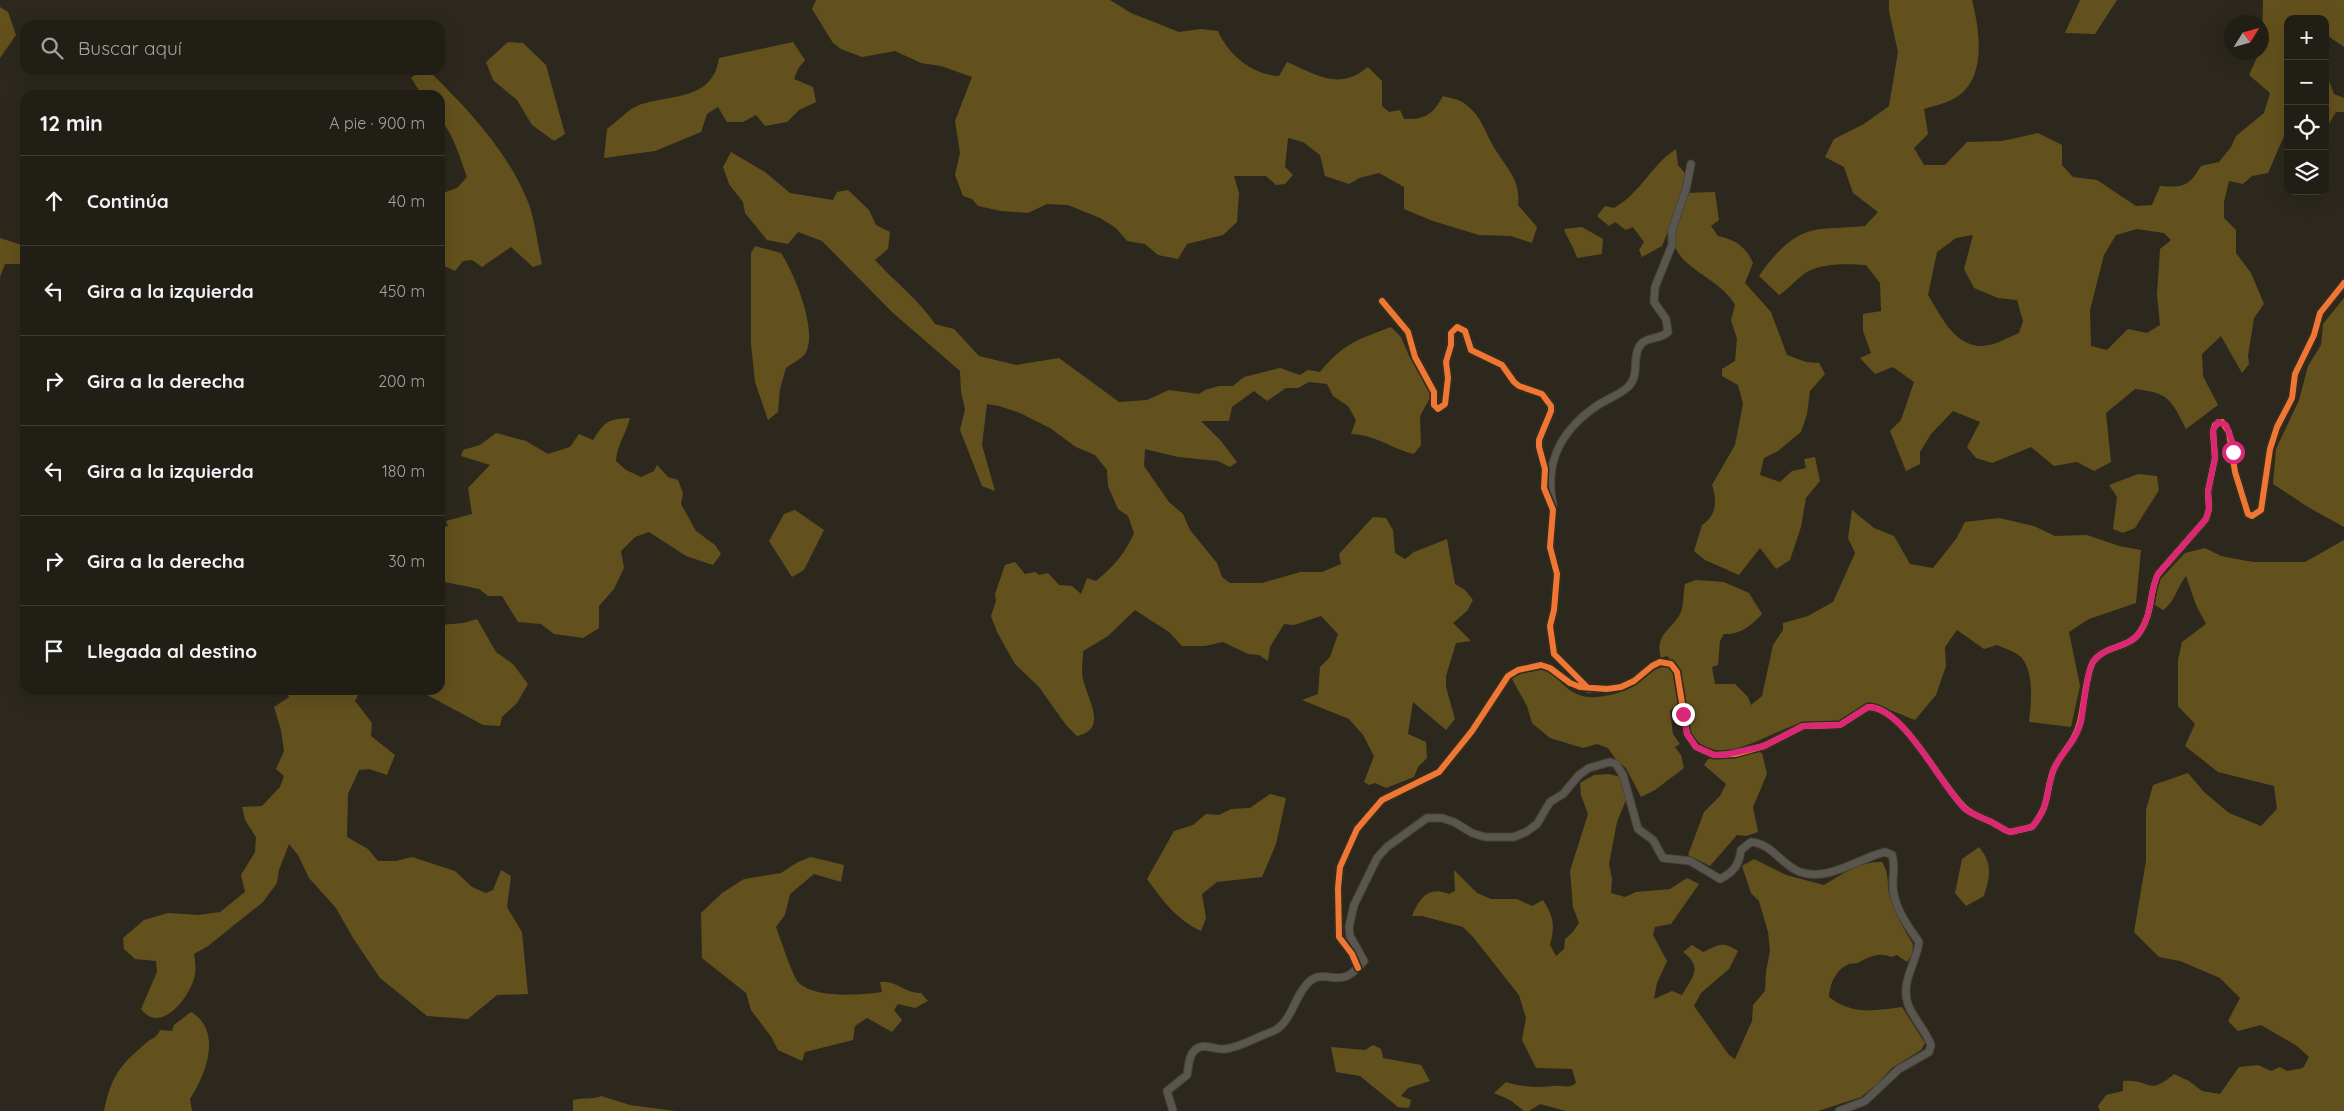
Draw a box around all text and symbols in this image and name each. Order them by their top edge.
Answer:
north arrow [2224,15,2269,60]
map controls [2284,15,2329,195]
button: + [2284,15,2329,60]
search box [20,20,445,75]
icon: search [38,34,66,62]
text: Buscar aquí [78,36,182,60]
button: − [2284,60,2329,105]
button: locate [2284,105,2329,150]
text: 12 min [40,110,103,136]
text: A pie · 900 m [329,113,425,133]
button: layers [2284,150,2329,195]
icon: ahead [40,187,68,215]
text: Continúa [87,189,169,213]
text: 40 m [388,191,425,211]
icon: left [40,277,68,305]
text: Gira a la izquierda [87,279,254,303]
text: 450 m [379,281,425,301]
icon: right [40,367,68,395]
text: Gira a la derecha [87,369,245,393]
text: 200 m [378,371,425,391]
route start [2222,441,2245,464]
icon: left [40,457,68,485]
text: Gira a la izquierda [87,459,254,483]
text: 180 m [382,461,425,481]
icon: right [40,547,68,575]
text: Gira a la derecha [87,549,245,573]
text: 30 m [388,551,425,571]
icon: arrive [40,637,68,665]
text: Llegada al destino [87,639,257,663]
route end [1672,703,1695,726]

